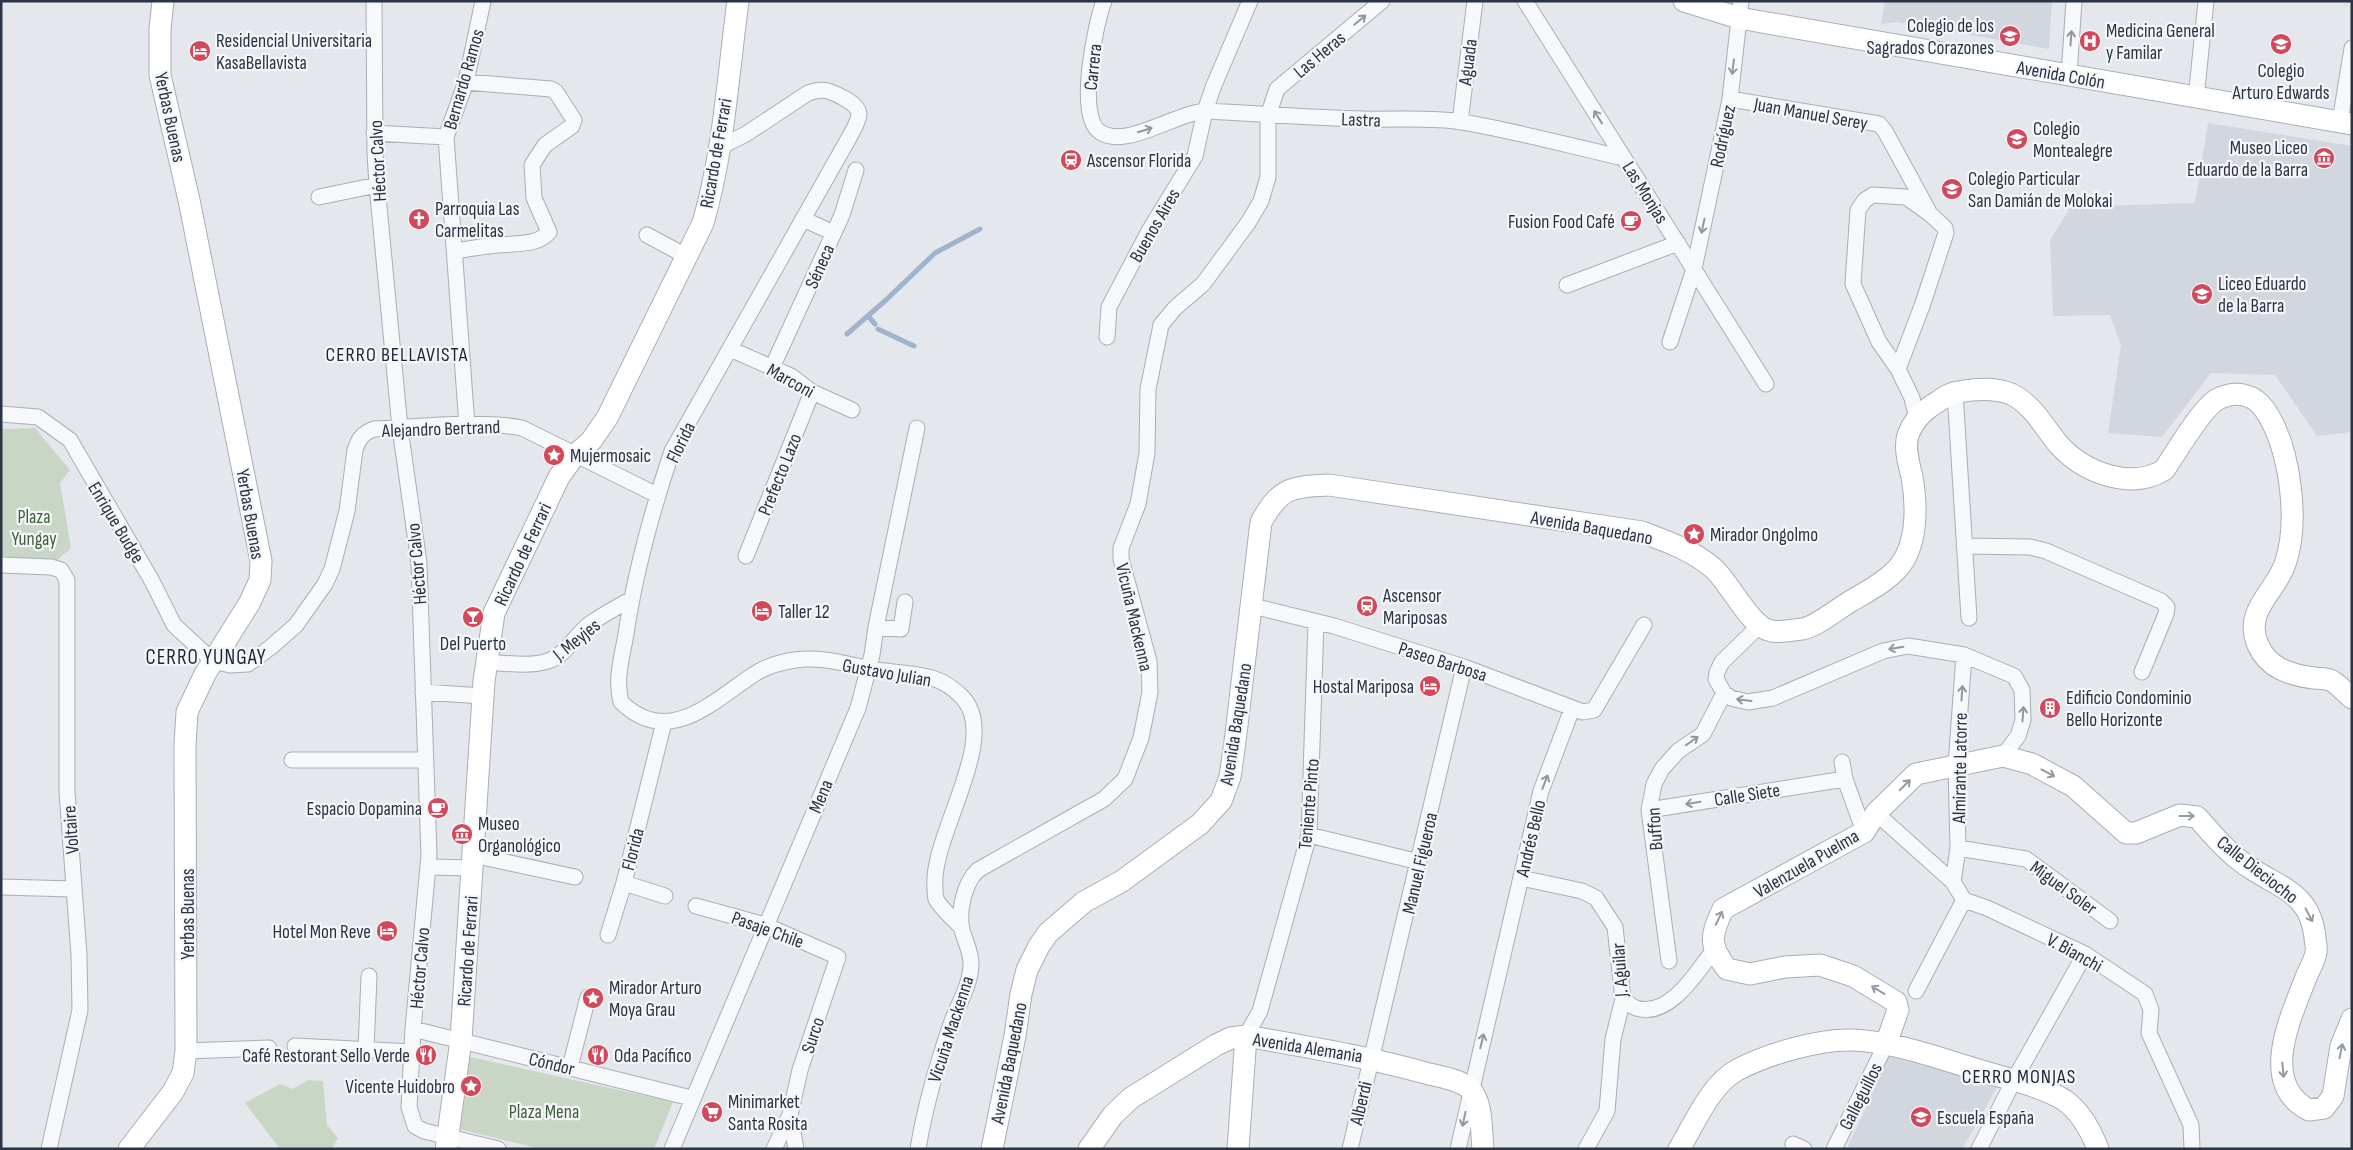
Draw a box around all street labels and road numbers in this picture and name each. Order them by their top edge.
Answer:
street label: Bernardo Ramos [439,26,490,132]
street label: Las Heras [1289,27,1351,83]
street label: Aguada [1454,38,1483,88]
street label: Carrera [1080,43,1107,92]
street label: Avenida Colón [2014,56,2107,95]
street label: Yerbas Buenas [149,70,190,165]
street label: Juan Manuel Serey [1751,93,1870,136]
street label: Ricardo de Ferrari [696,97,737,210]
street label: Rodríguez [1706,103,1741,170]
street label: Lastra [1341,108,1381,133]
street label: Héctor Calvo [365,120,392,202]
street label: Las Monjas [1617,157,1673,228]
street label: Buenos Aires [1125,185,1186,267]
street label: Séneca [800,241,840,292]
street label: Marconi [762,359,818,404]
street label: Alejandro Bertrand [380,416,501,443]
street label: Florida [662,418,701,467]
street label: Prefecto Lazo [754,430,807,519]
street label: Yerbas Buenas [230,467,269,561]
street label: Enrique Budge [82,478,149,568]
street label: Ricardo de Ferrari [489,499,557,610]
street label: Avenida Baquedano [1528,506,1654,551]
street label: Héctor Calvo [402,522,433,606]
street label: Vicuña Mackenna [1110,561,1157,674]
street label: J. Meyjes [548,614,605,667]
street label: Paseo Barbosa [1395,637,1490,688]
street label: Gustavo Julian [840,654,933,693]
street label: Avenida Baquedano [1215,662,1257,788]
street label: Almirante Latorre [1948,712,1973,825]
street label: Teniente Pinto [1294,758,1325,851]
street label: Mena [804,776,839,817]
street label: Calle Siete [1713,779,1782,812]
street label: Andrés Bello [1511,798,1551,880]
street label: Voltaire [58,805,85,855]
street label: Buffon [1643,807,1668,851]
street label: Manuel Figueroa [1398,810,1443,916]
street label: Valenzuela Puelma [1750,825,1863,904]
street label: Florida [617,826,650,873]
street label: Calle Dieciocho [2212,831,2302,909]
street label: Miguel Soler [2025,856,2102,921]
street label: Yerbas Buenas [177,868,200,960]
street label: Ricardo de Ferrari [453,895,484,1007]
street label: Pasaje Chile [728,907,807,954]
street label: Héctor Calvo [405,926,436,1010]
street label: V. Bianchi [2042,929,2106,978]
street label: J. Aguilar [1607,942,1634,999]
street label: Vicuña Mackenna [923,973,979,1086]
street label: Avenida Baquedano [986,1001,1033,1127]
street label: Surco [797,1014,830,1056]
street label: Avenida Alemania [1250,1028,1364,1069]
street label: Cóndor [526,1048,577,1081]
street label: Galleguillos [1835,1059,1888,1134]
street label: Alberdi [1345,1079,1378,1128]

